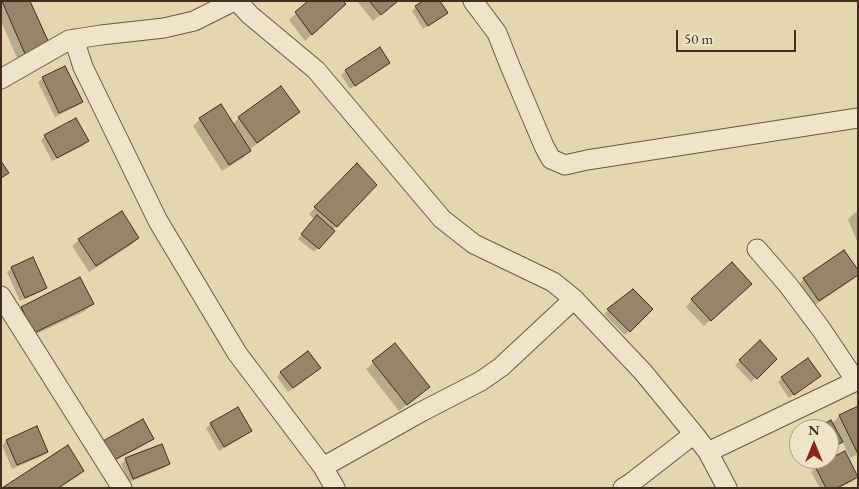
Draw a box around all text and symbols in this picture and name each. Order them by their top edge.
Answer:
scale bar [679,20,799,52]
text: 50 m [684,29,713,48]
north arrow [789,419,839,469]
text: N [808,421,820,439]

